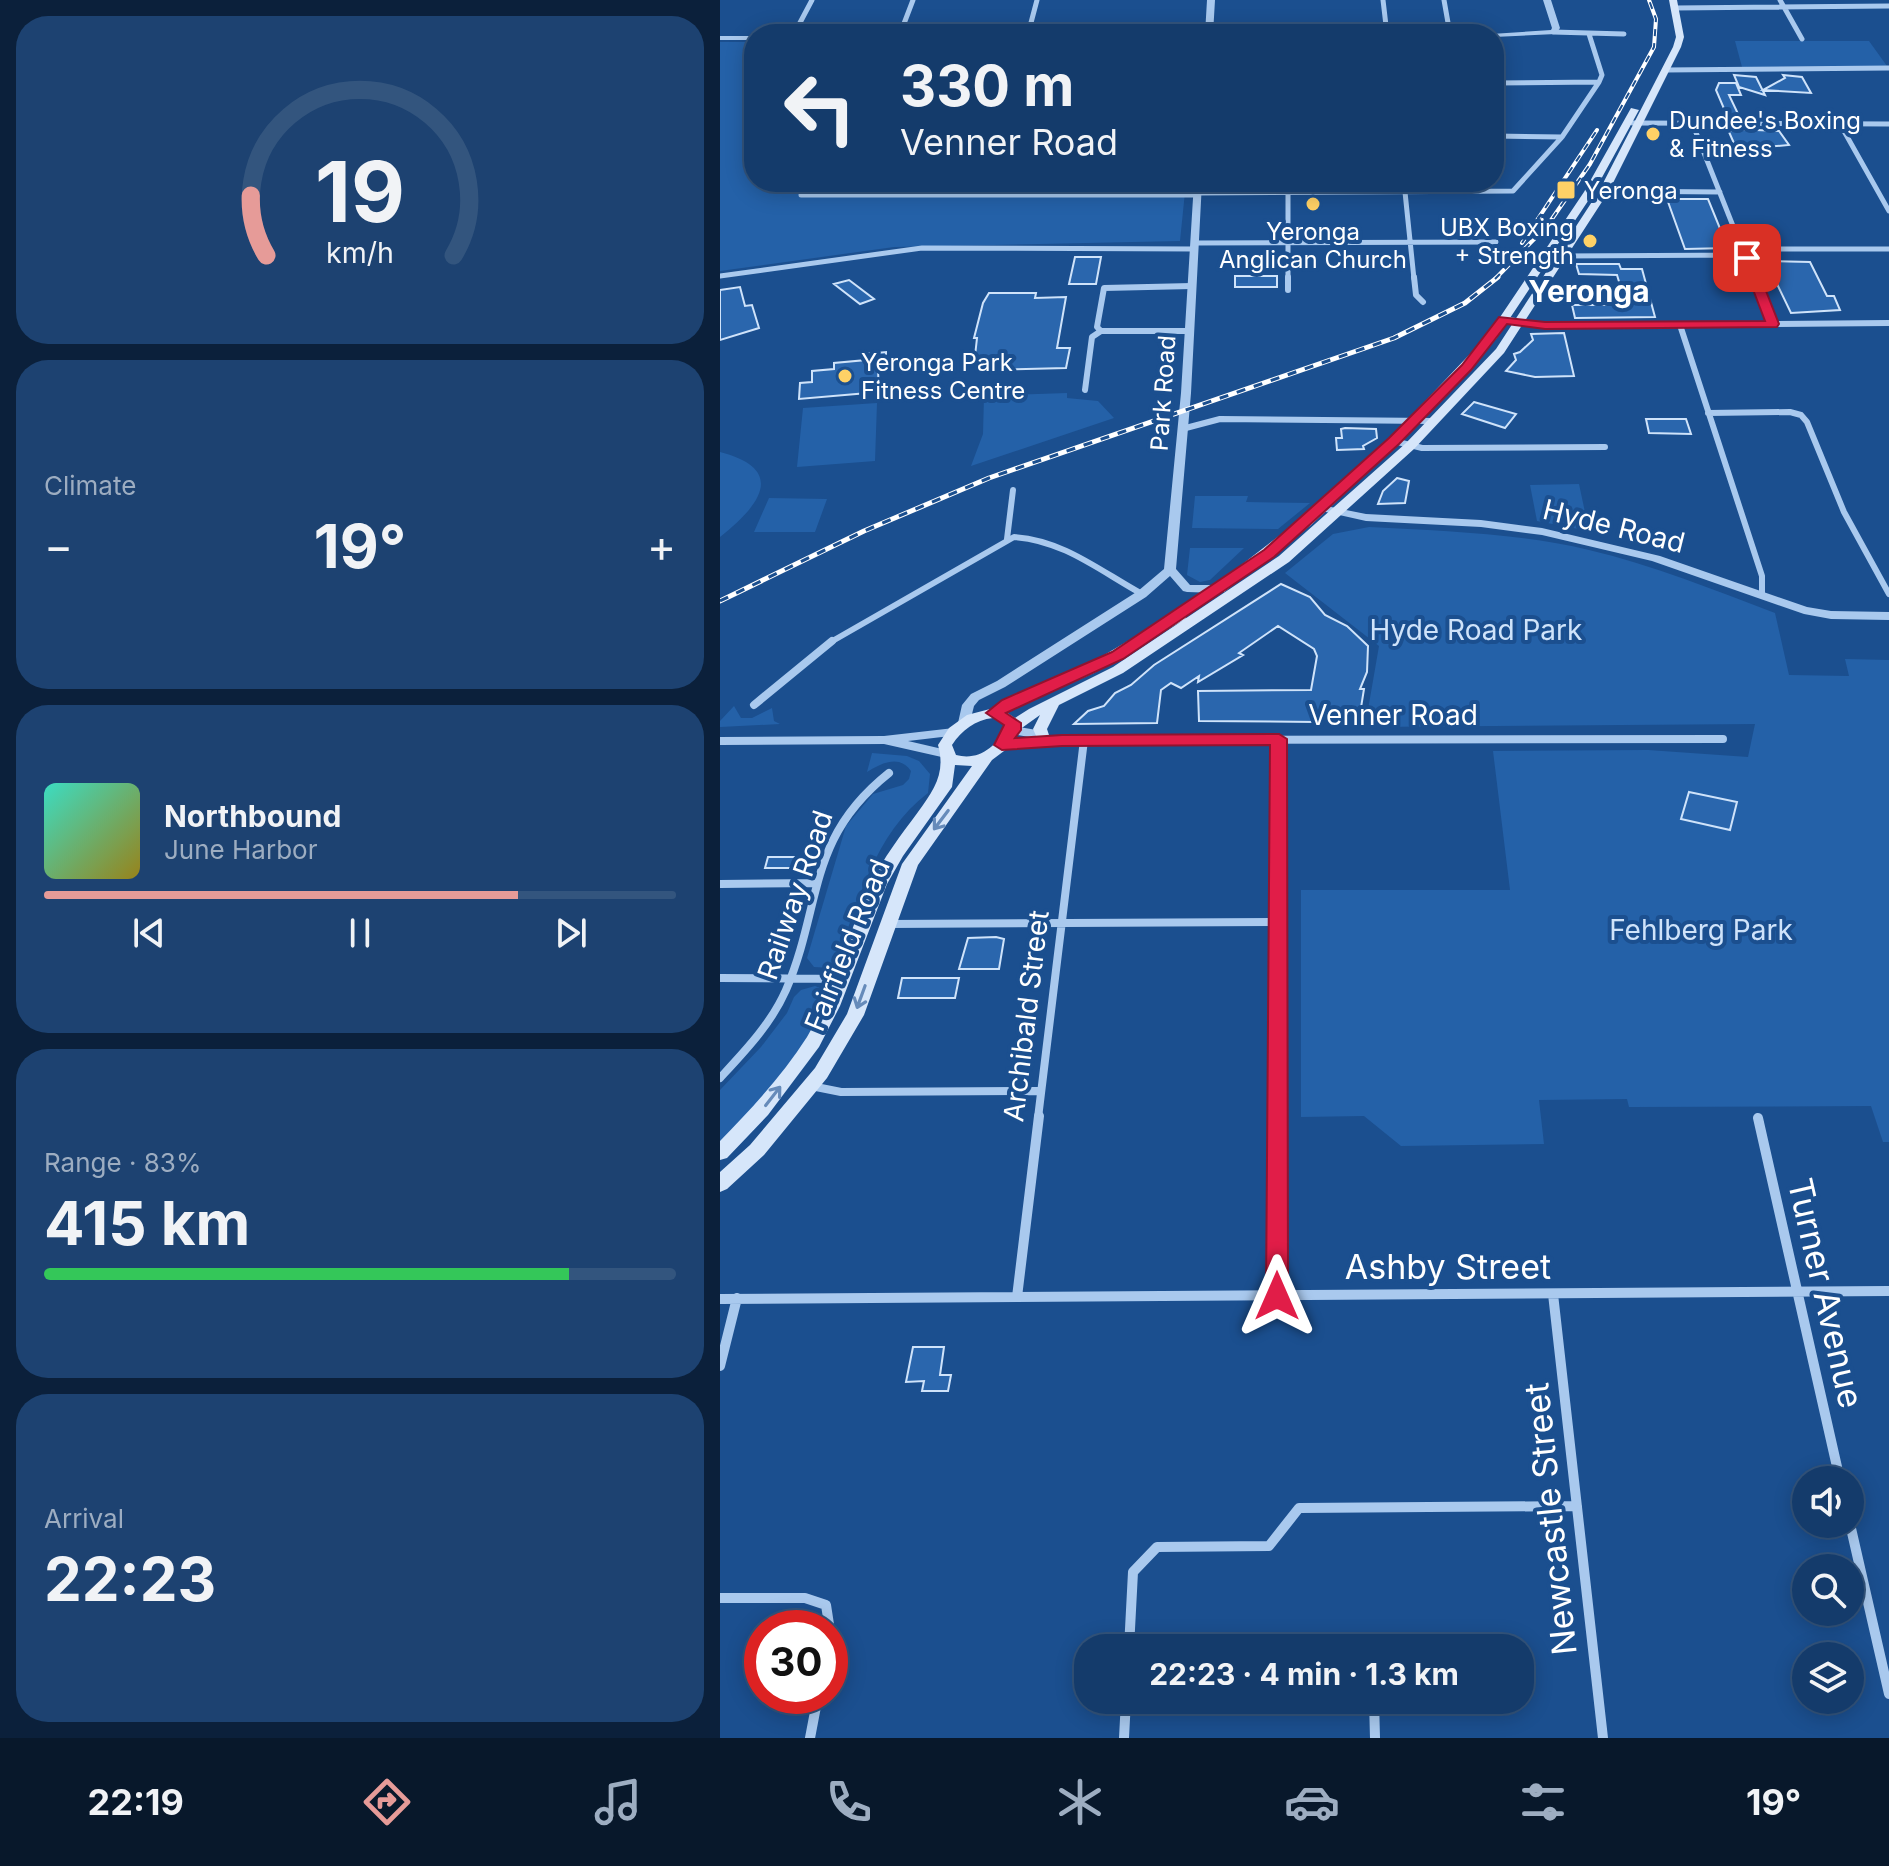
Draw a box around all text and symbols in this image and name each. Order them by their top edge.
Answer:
text: 330 m [900,52,1074,120]
icon: left [768,56,872,160]
place label: Dundee's Boxing & Fitness [1669,106,1861,163]
text: Venner Road [900,120,1118,164]
marker: Dundee's Boxing & Fitness [1644,125,1662,143]
text: 19 [315,141,405,242]
place label: Yeronga [1584,176,1678,205]
marker: Yeronga [1555,179,1577,201]
marker: Yeronga Anglican Church [1304,195,1322,213]
place label: UBX Boxing + Strength [1440,213,1574,270]
place label: Yeronga Anglican Church [1219,217,1407,274]
pin [1713,224,1781,292]
marker: UBX Boxing + Strength [1581,232,1599,250]
text: km/h [326,235,394,270]
icon: arrive [1725,236,1769,280]
district label: Yeronga [1528,273,1650,309]
street label: Park Road [1144,334,1182,452]
place label: Yeronga Park Fitness Centre [861,348,1025,405]
marker: Yeronga Park Fitness Centre [836,367,854,385]
text: Climate [44,470,136,501]
street label: Hyde Road [1540,492,1688,560]
text: 19° [314,510,406,582]
text: − [44,519,73,573]
text: + [647,519,676,573]
park label: Hyde Road Park [1370,613,1582,647]
street label: Venner Road [1308,698,1478,732]
text: Northbound [164,798,341,834]
street label: Railway Road [750,806,840,984]
one-way arrow [932,809,949,830]
text: June Harbor [164,834,317,865]
street label: Fairfield Road [797,854,897,1036]
street label: Archibald Street [996,908,1056,1124]
icon: previous [127,911,171,955]
icon: pause [338,911,382,955]
icon: next [549,911,593,955]
park label: Fehlberg Park [1609,913,1793,947]
one-way arrow [853,984,867,1009]
one-way arrow [764,1086,781,1107]
text: Range · 83% [44,1147,201,1178]
street label: Turner Avenue [1780,1174,1872,1412]
text: 415 km [44,1187,250,1259]
street label: Ashby Street [1345,1246,1551,1287]
position arrow [1235,1254,1319,1338]
street label: Newcastle Street [1515,1381,1585,1657]
map controls [1792,1466,1864,1714]
button: sound [1792,1466,1864,1538]
text: Arrival [44,1503,124,1534]
text: 22:23 [44,1543,216,1615]
button: search [1792,1554,1864,1626]
speed limit sign: 30 [744,1610,848,1714]
button: layers [1792,1642,1864,1714]
text: 22:23 · 4 min · 1.3 km [1149,1656,1459,1692]
icon: directions [359,1774,415,1830]
icon: music [590,1774,646,1830]
icon: phone [821,1774,877,1830]
icon: climate [1052,1774,1108,1830]
icon: car [1284,1774,1340,1830]
icon: filters [1515,1774,1571,1830]
text: 22:19 [88,1780,184,1824]
text: 19° [1746,1780,1801,1824]

